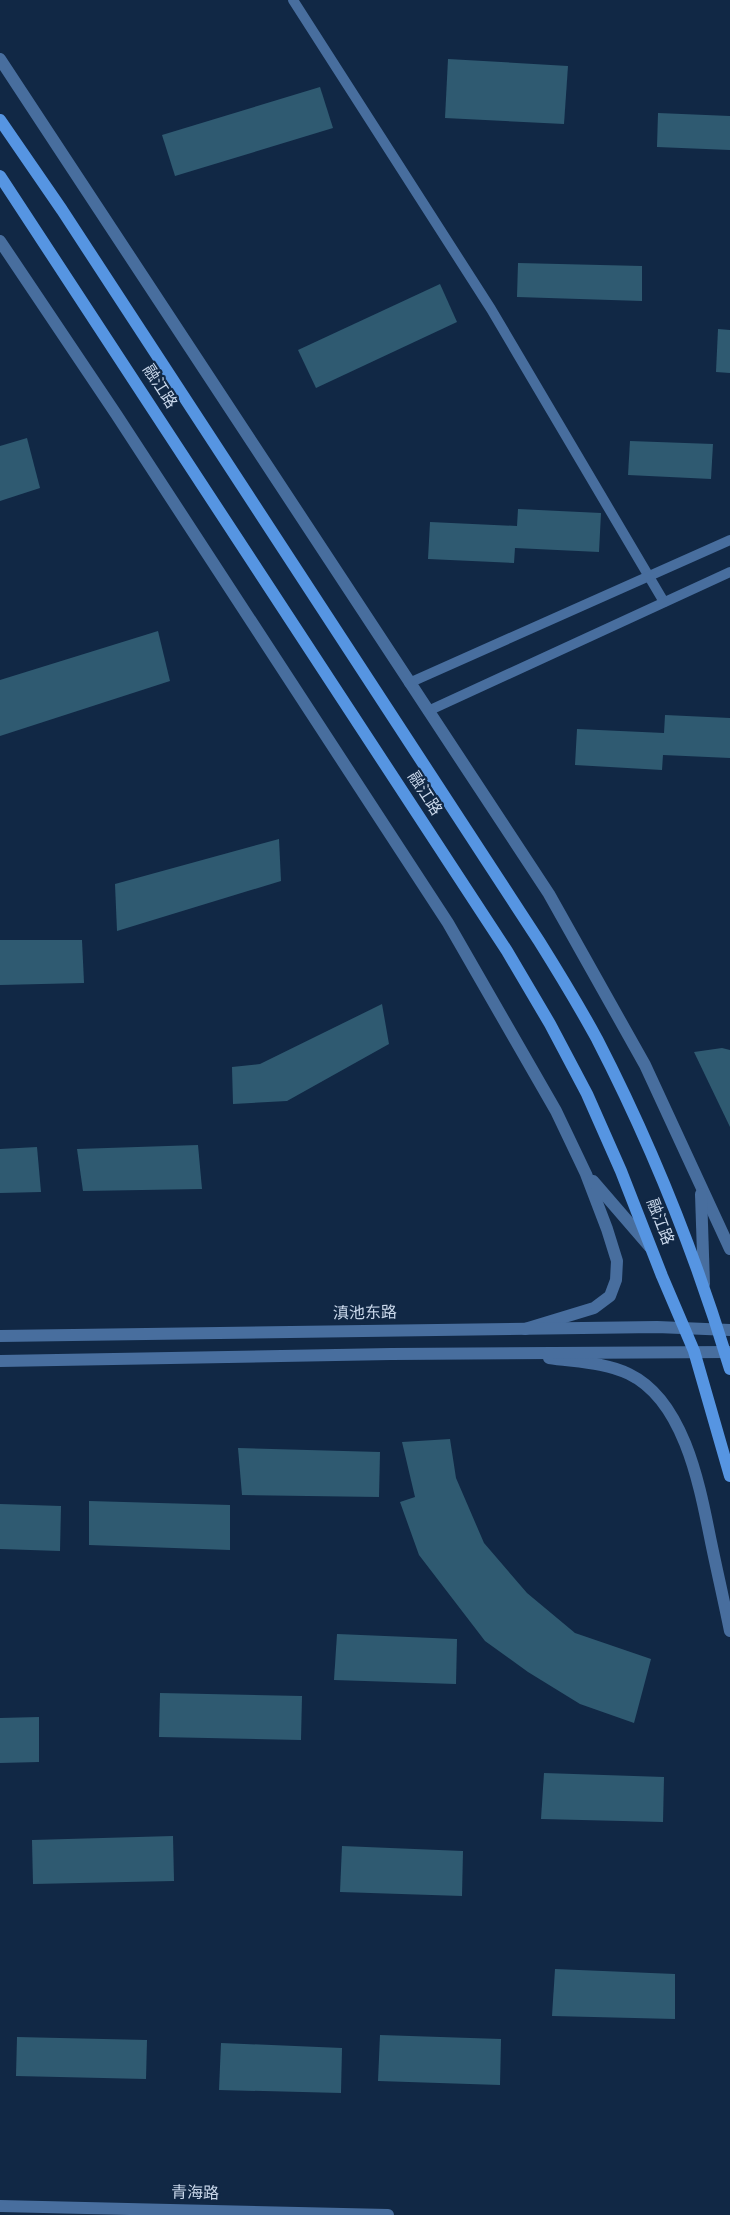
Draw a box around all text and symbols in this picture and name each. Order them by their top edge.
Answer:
street label: 融江路 [138,361,180,413]
street label: 融江路 [403,768,445,820]
street label: 融江路 [641,1196,677,1248]
street label: 滇池东路 [333,1303,397,1325]
street label: 青海路 [171,2184,219,2204]

